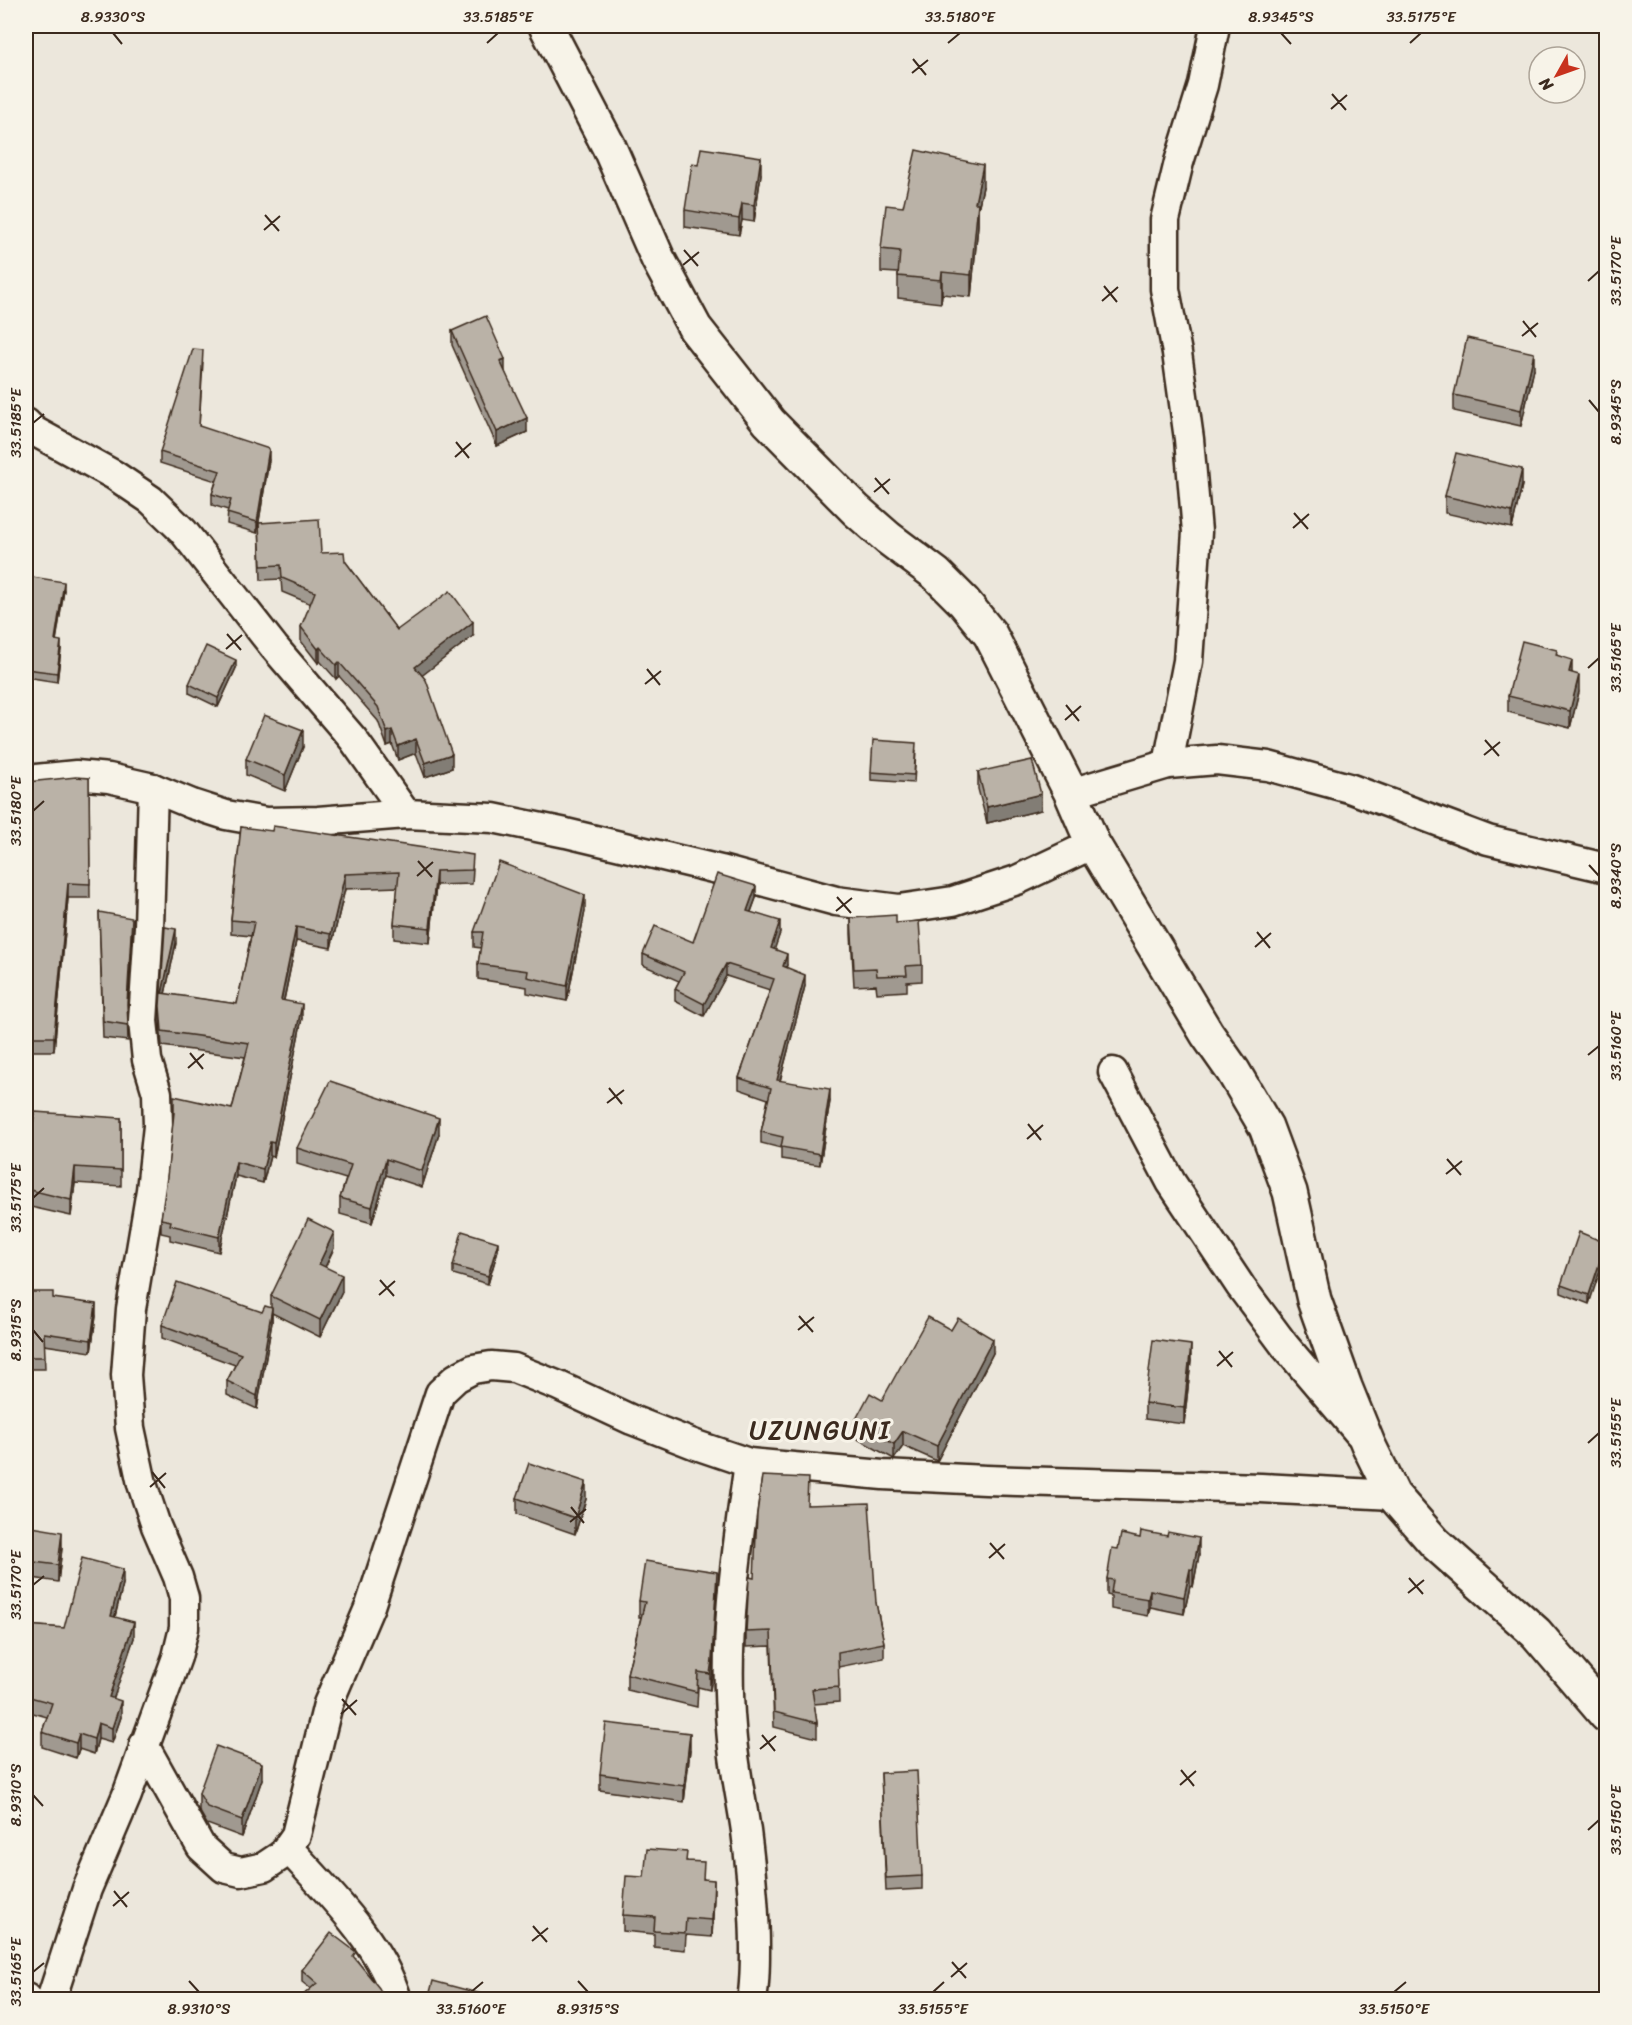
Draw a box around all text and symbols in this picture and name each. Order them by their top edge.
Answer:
text: 8.9330°S [81,4,146,30]
text: 33.5185°E [463,4,534,30]
text: 33.5180°E [925,4,997,30]
text: 8.9345°S [1248,4,1314,30]
text: 33.5175°E [1386,4,1457,30]
north arrow [1527,45,1587,105]
text: N [1531,70,1561,99]
text: 33.5170°E [1603,235,1629,306]
text: 8.9345°S [1603,379,1629,445]
text: 33.5185°E [3,387,29,458]
text: 33.5165°E [1603,622,1629,693]
text: 33.5180°E [3,774,29,846]
text: 8.9340°S [1603,843,1629,909]
text: 33.5160°E [1603,1010,1629,1081]
text: 33.5175°E [3,1162,29,1233]
text: 8.9315°S [3,1298,29,1361]
text: 33.5155°E [1603,1396,1629,1468]
district label: UZUNGUNI [749,1407,891,1453]
text: 33.5170°E [3,1549,29,1620]
text: 8.9310°S [3,1763,29,1826]
text: 33.5150°E [1603,1783,1629,1855]
text: 33.5165°E [3,1936,29,2007]
text: 8.9310°S [168,1996,231,2022]
text: 33.5160°E [436,1996,507,2022]
text: 8.9315°S [557,1996,620,2022]
text: 33.5155°E [898,1996,970,2022]
text: 33.5150°E [1359,1996,1431,2022]

